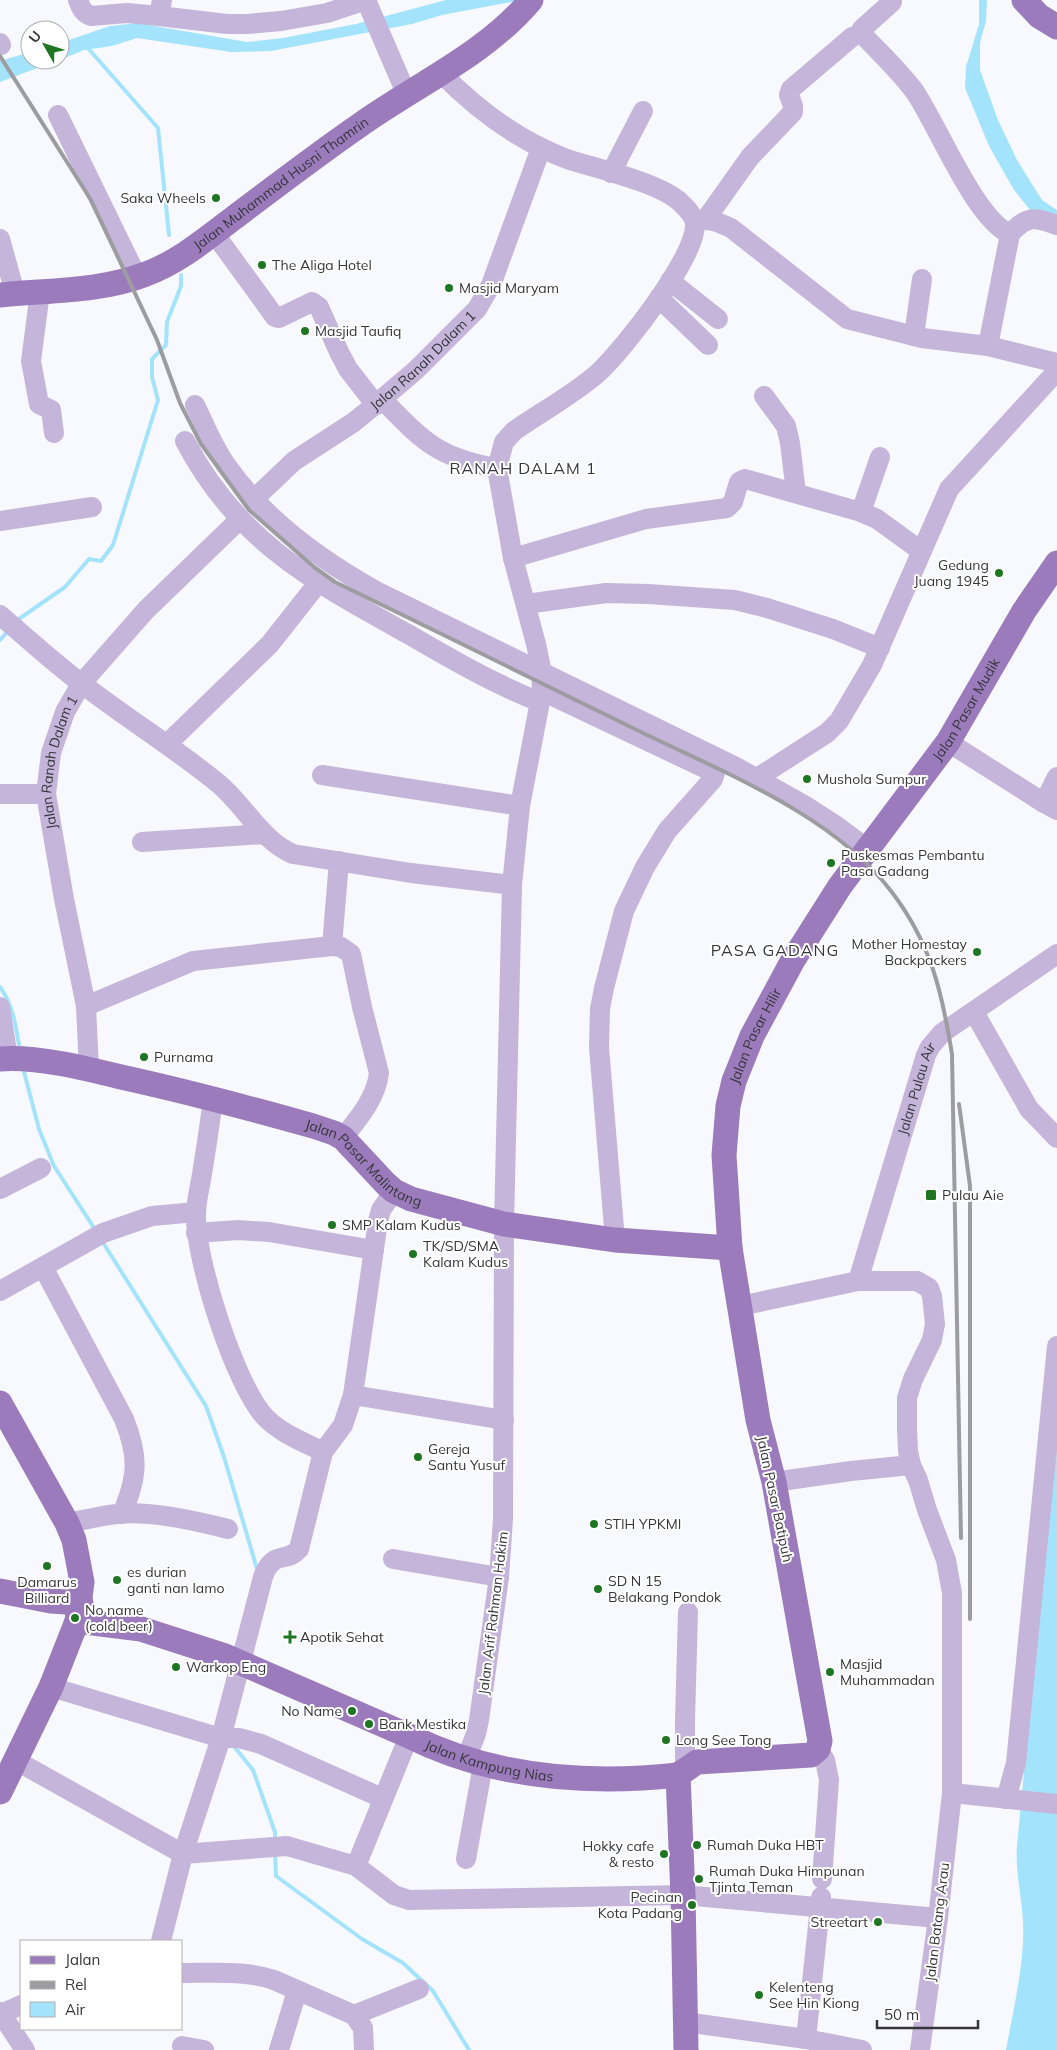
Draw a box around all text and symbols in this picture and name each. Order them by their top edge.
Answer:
north arrow [20,20,70,70]
text: U [25,27,45,47]
street label: Jalan Muhammad Husni Thamrin [190,113,372,254]
place label: Saka Wheels [120,189,206,207]
marker: Saka Wheels [210,192,222,204]
place label: The Aliga Hotel [272,256,372,274]
marker: The Aliga Hotel [256,259,268,271]
place label: Masjid Maryam [459,279,559,297]
marker: Masjid Maryam [443,282,455,294]
street label: Jalan Ranah Dalam 1 [366,307,479,414]
place label: Masjid Taufiq [315,322,401,340]
marker: Masjid Taufiq [299,325,311,337]
district label: RANAH DALAM 1 [450,458,596,478]
place label: Gedung Juang 1945 [914,556,989,590]
marker: Gedung Juang 1945 [993,567,1005,579]
street label: Jalan Pasar Mudik [928,654,1004,764]
street label: Jalan Ranah Dalam 1 [37,692,82,831]
place label: Mushola Sumpur [817,770,927,788]
marker: Mushola Sumpur [801,773,813,785]
place label: Puskesmas Pembantu Pasa Gadang [841,846,985,880]
marker: Puskesmas Pembantu Pasa Gadang [825,857,837,869]
place label: Mother Homestay Backpackers [851,935,968,969]
district label: PASA GADANG [711,940,839,960]
marker: Mother Homestay Backpackers [971,946,983,958]
street label: Jalan Pasar Hilir [725,984,786,1086]
street label: Jalan Pulau Air [893,1037,940,1137]
place label: Purnama [154,1048,213,1066]
marker: Purnama [138,1051,150,1063]
street label: Jalan Pasar Malintang [303,1115,424,1210]
place label: Pulau Aie [942,1186,1004,1204]
marker: Pulau Aie [924,1188,938,1202]
place label: SMP Kalam Kudus [342,1216,461,1234]
marker: SMP Kalam Kudus [326,1219,338,1231]
place label: TK/SD/SMA Kalam Kudus [423,1237,508,1271]
marker: TK/SD/SMA Kalam Kudus [407,1248,419,1260]
street label: Jalan Pasar Batipuh [753,1434,797,1564]
place label: Gereja Santu Yusuf [428,1440,506,1474]
marker: Gereja Santu Yusuf [412,1451,424,1463]
place label: STIH YPKMI [604,1515,681,1533]
marker: STIH YPKMI [588,1518,600,1530]
street label: Jalan Arif Rahman Hakim [474,1530,512,1696]
marker: Damarus Billiard [41,1560,53,1572]
place label: es durian ganti nan lamo [127,1563,224,1597]
place label: SD N 15 Belakang Pondok [608,1572,722,1606]
place label: Damarus Billiard [17,1573,77,1607]
marker: es durian ganti nan lamo [111,1574,123,1586]
marker: SD N 15 Belakang Pondok [592,1583,604,1595]
place label: No name (cold beer) [85,1601,153,1635]
marker: No name (cold beer) [69,1612,81,1624]
place label: Apotik Sehat [300,1628,384,1646]
marker: Apotik Sehat [284,1631,296,1643]
place label: Masjid Muhammadan [840,1655,935,1689]
place label: Warkop Eng [186,1658,266,1676]
marker: Warkop Eng [170,1661,182,1673]
marker: Masjid Muhammadan [824,1666,836,1678]
place label: No Name [281,1702,342,1720]
marker: No Name [346,1705,358,1717]
place label: Bank Mestika [379,1715,466,1733]
marker: Bank Mestika [363,1718,375,1730]
place label: Long See Tong [676,1731,772,1749]
marker: Long See Tong [660,1734,672,1746]
street label: Jalan Kampung Nias [422,1736,554,1785]
place label: Rumah Duka HBT [707,1836,824,1854]
place label: Hokky cafe & resto [583,1837,654,1871]
marker: Rumah Duka HBT [691,1839,703,1851]
marker: Hokky cafe & resto [658,1848,670,1860]
street label: Jalan Batang Arau [921,1861,953,1983]
place label: Rumah Duka Himpunan Tjinta Teman [709,1862,865,1896]
marker: Rumah Duka Himpunan Tjinta Teman [693,1873,705,1885]
place label: Pecinan Kota Padang [598,1888,682,1922]
marker: Pecinan Kota Padang [686,1899,698,1911]
place label: Streetart [811,1913,868,1931]
marker: Streetart [872,1916,884,1928]
legend [20,1940,182,2030]
text: Jalan [65,1950,100,1969]
text: Rel [65,1975,87,1994]
place label: Kelenteng See Hin Kiong [769,1978,859,2012]
marker: Kelenteng See Hin Kiong [753,1989,765,2001]
scale bar [877,1998,978,2030]
text: Air [65,2000,86,2019]
text: 50 m [884,2005,919,2024]

